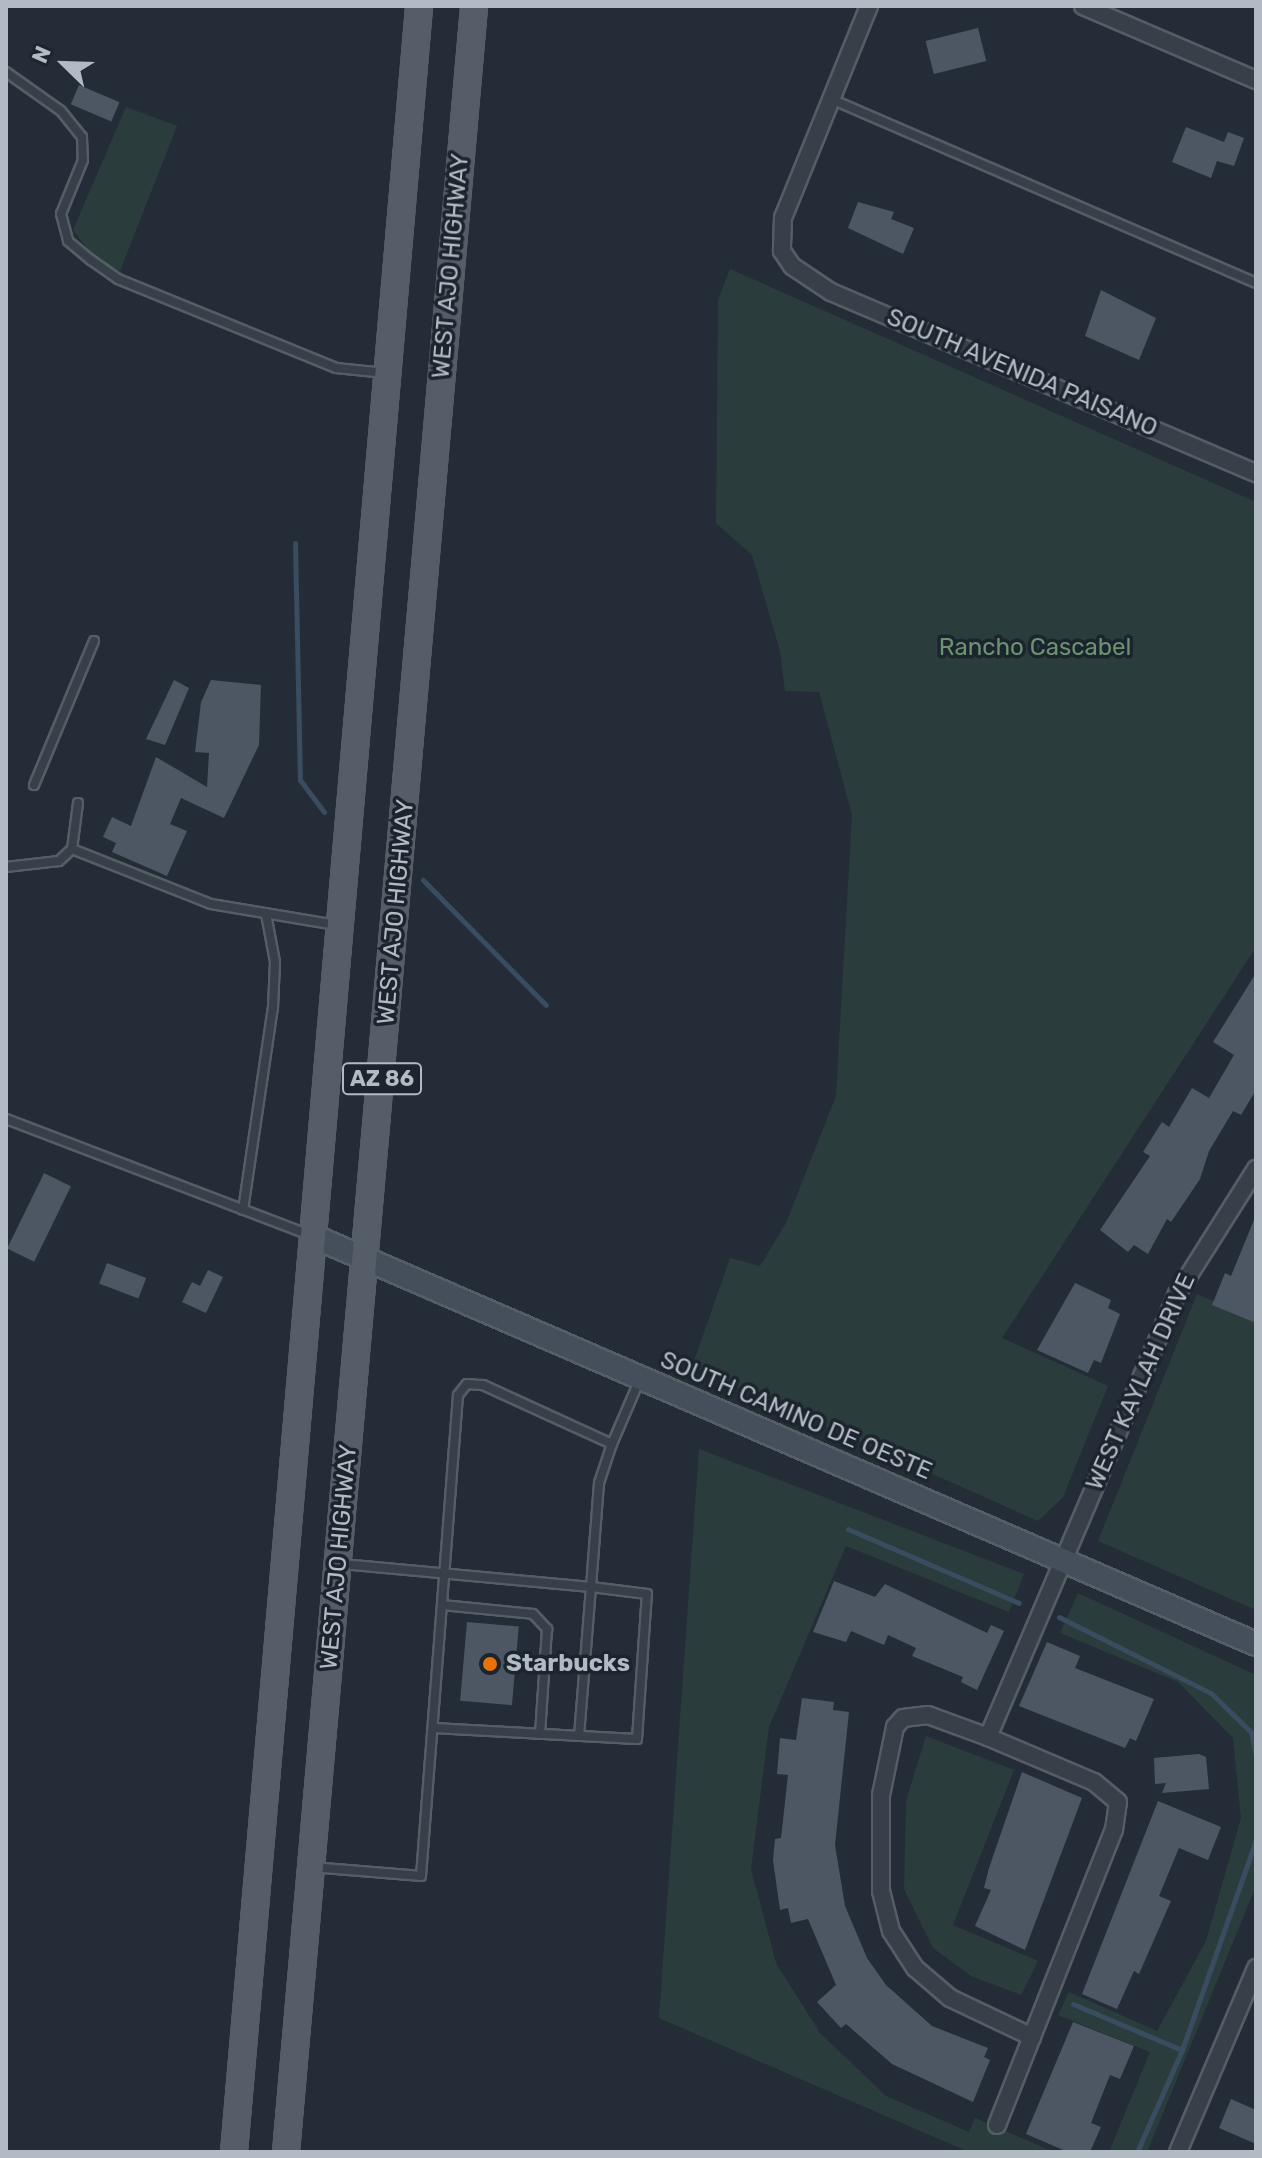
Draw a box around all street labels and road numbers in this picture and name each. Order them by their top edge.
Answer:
street label: WEST AJO HIGHWAY [427,152,475,380]
street label: SOUTH AVENIDA PAISANO [882,303,1162,443]
street label: WEST AJO HIGHWAY [372,798,420,1026]
road number: AZ 86 [342,1061,422,1097]
street label: WEST KAYLAH DRIVE [1080,1269,1202,1495]
street label: SOUTH CAMINO DE OESTE [656,1346,936,1486]
street label: WEST AJO HIGHWAY [315,1443,363,1671]

